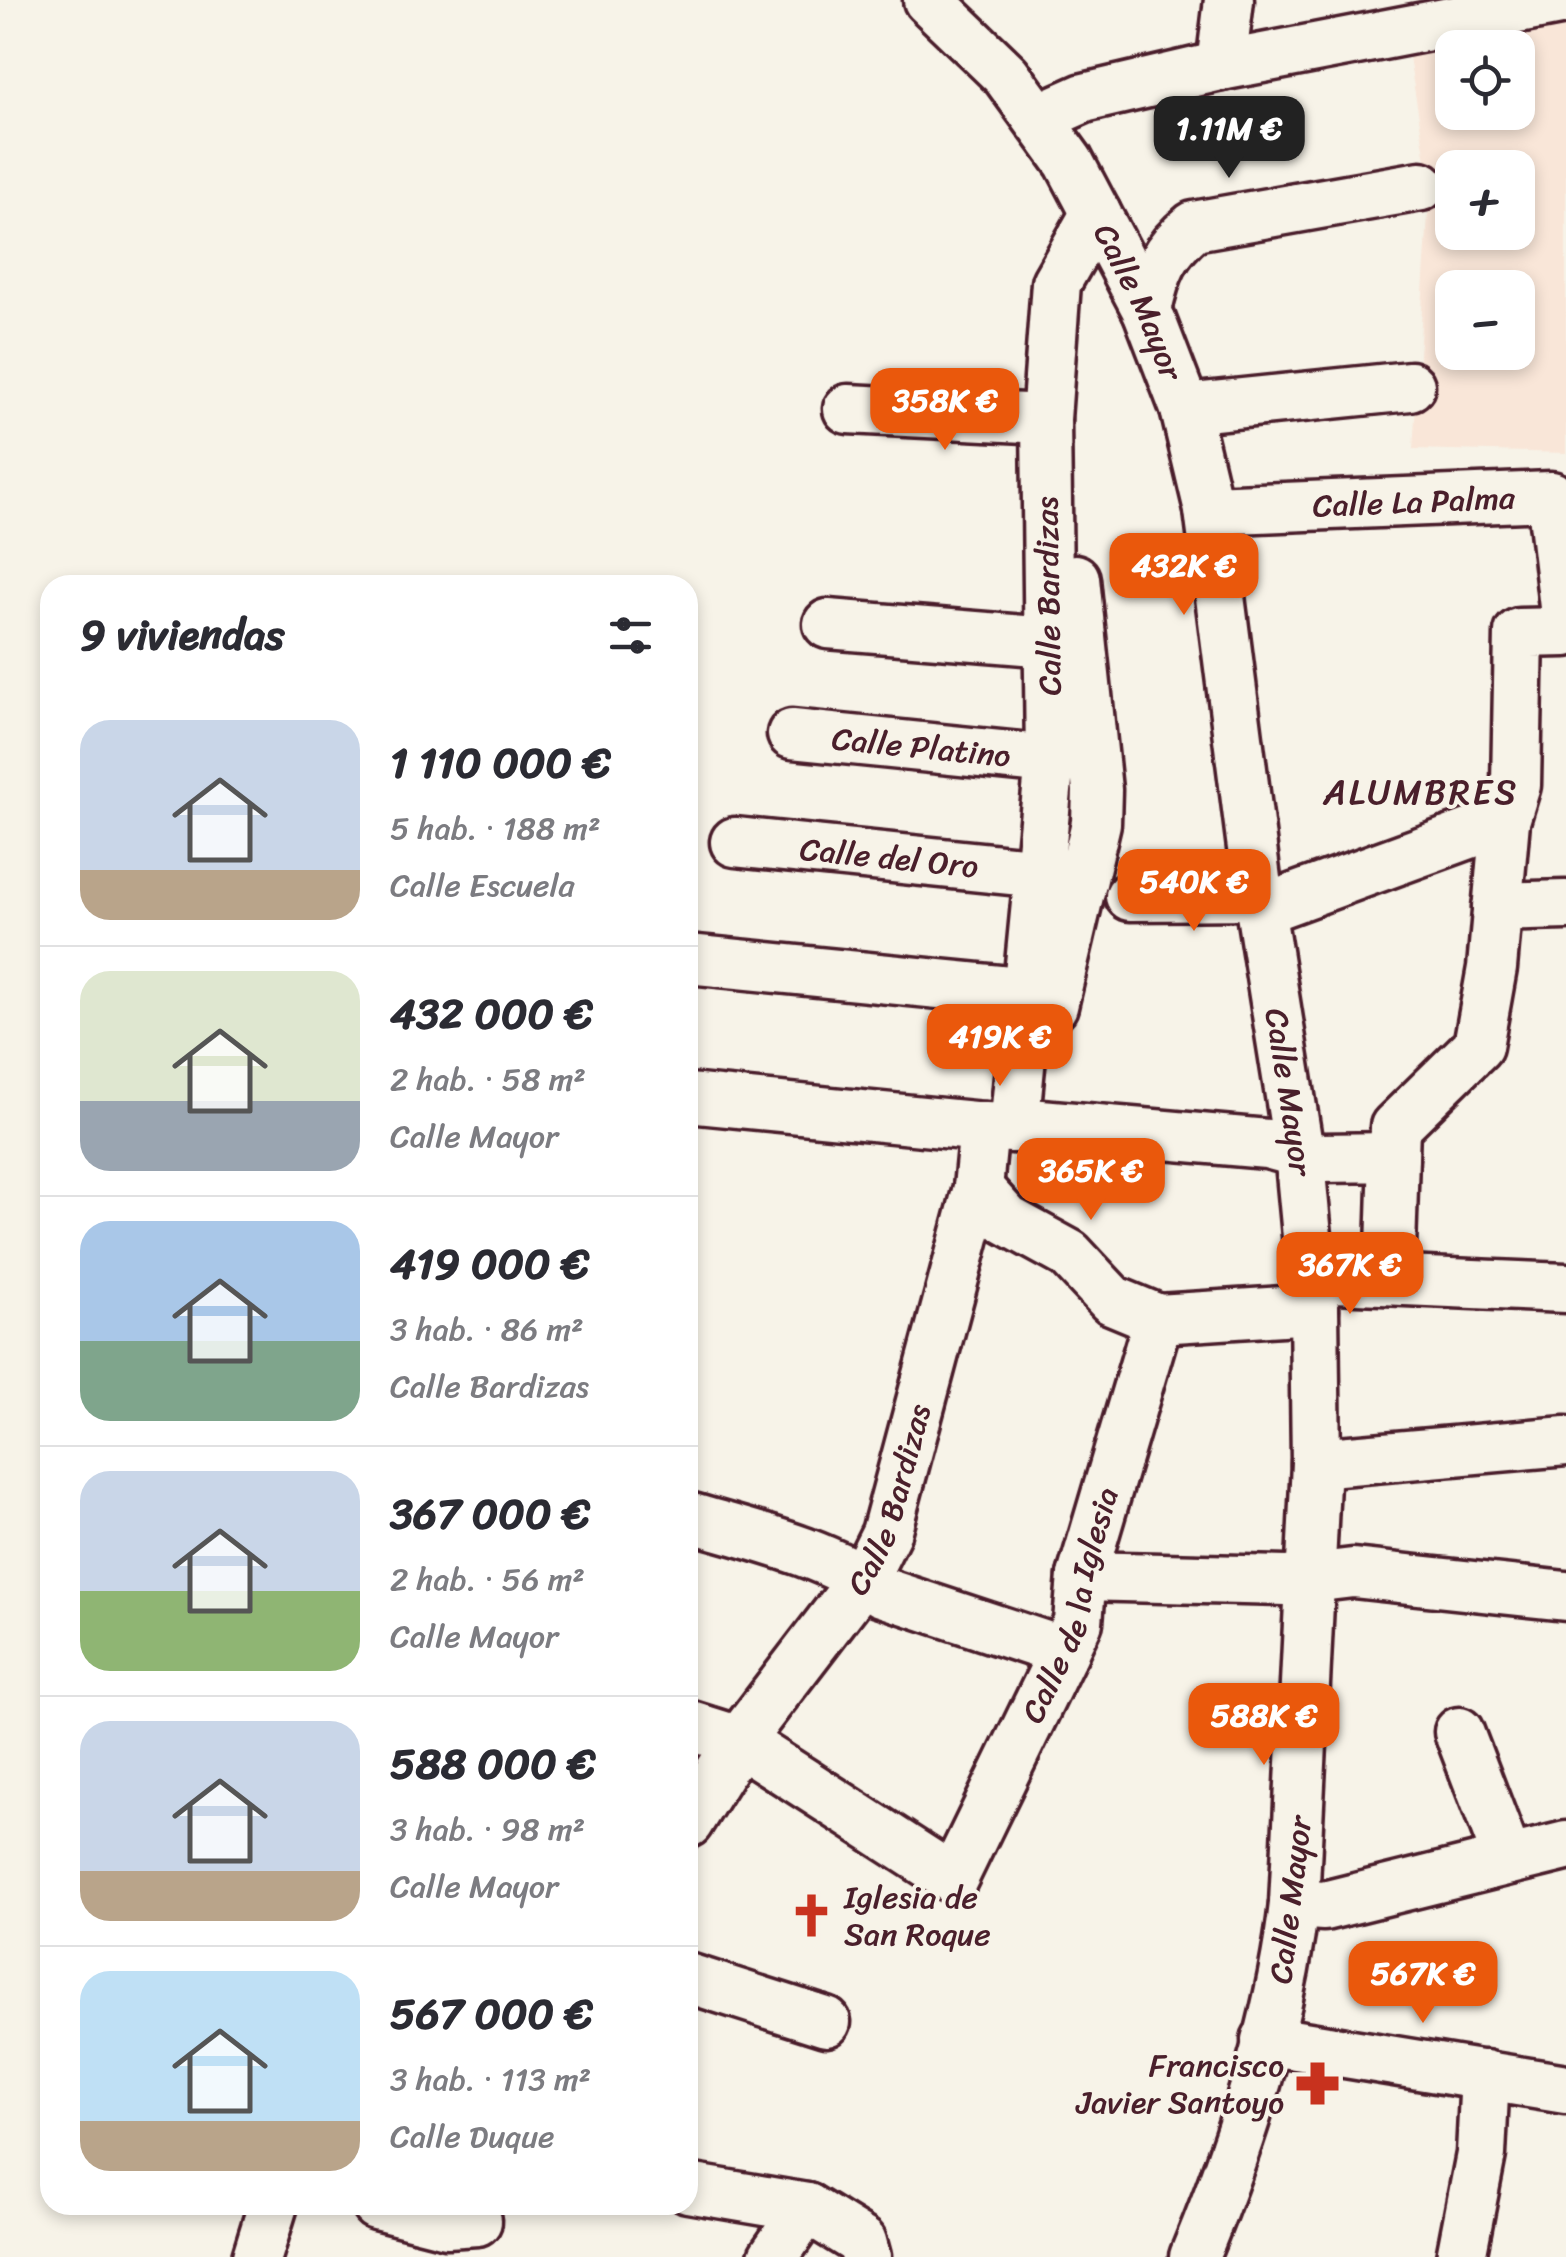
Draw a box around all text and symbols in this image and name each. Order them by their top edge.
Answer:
map controls [1435,30,1535,370]
button: locate [1435,30,1535,130]
pin: 1.11M € [1137,96,1321,181]
text: 1.11M € [1176,100,1282,157]
button: + [1435,150,1535,250]
street label: Calle Mayor [1077,213,1200,391]
button: − [1435,270,1535,370]
pin: 358K € [864,368,1026,453]
text: 358K € [892,372,998,429]
street label: Calle La Palma [1312,469,1517,535]
street label: Calle Bardizas [1018,496,1079,696]
pin: 432K € [1103,533,1265,618]
text: 432K € [1131,537,1237,594]
text: 9 viviendas [80,598,285,672]
icon: filters [603,608,658,663]
street label: Calle Platino [829,710,1013,785]
text: 1 110 000 € [390,726,611,800]
icon: home [160,760,280,880]
district label: ALUMBRES [1322,761,1519,823]
text: 5 hab. · 188 m² [390,800,600,857]
street label: Calle del Oro [797,821,981,895]
pin: 540K € [1113,849,1275,934]
text: 540K € [1140,853,1248,910]
text: Calle Escuela [390,857,575,914]
text: 432 000 € [390,977,593,1051]
pin: 419K € [919,1004,1081,1089]
street label: Calle Mayor [1247,1004,1329,1180]
text: 419K € [949,1008,1051,1065]
icon: home [160,1011,280,1131]
text: 2 hab. · 58 m² [390,1051,586,1108]
text: Calle Mayor [390,1108,558,1165]
pin: 365K € [1010,1138,1172,1223]
text: 365K € [1039,1142,1143,1199]
text: 419 000 € [390,1227,589,1301]
pin: 367K € [1269,1232,1431,1317]
text: 367K € [1298,1236,1402,1293]
icon: home [160,1261,280,1381]
text: 3 hab. · 86 m² [390,1301,584,1358]
text: Calle Bardizas [390,1358,589,1415]
street label: Calle Bardizas [832,1398,948,1609]
text: 367 000 € [390,1477,590,1551]
street label: Calle de la Iglesia [1005,1480,1136,1733]
icon: home [160,1511,280,1631]
text: 2 hab. · 56 m² [390,1551,585,1608]
text: Calle Mayor [390,1608,558,1665]
pin: 588K € [1183,1683,1345,1768]
text: 588K € [1210,1687,1318,1744]
text: 588 000 € [390,1727,596,1801]
icon: home [160,1761,280,1881]
text: 3 hab. · 98 m² [390,1801,585,1858]
street label: Calle Mayor [1252,1811,1329,1987]
text: Calle Mayor [390,1858,558,1915]
place label: Iglesia de San Roque [843,1869,991,1963]
church icon: Iglesia de San Roque [787,1891,835,1939]
pin: 567K € [1342,1941,1504,2026]
text: 567K € [1370,1945,1476,2002]
text: 567 000 € [390,1977,593,2051]
icon: home [160,2011,280,2131]
place label: Francisco Javier Santoyo [1075,2037,1284,2131]
text: 3 hab. · 113 m² [390,2051,591,2108]
pharmacy icon: Francisco Javier Santoyo [1293,2059,1341,2107]
text: Calle Duque [390,2108,555,2165]

